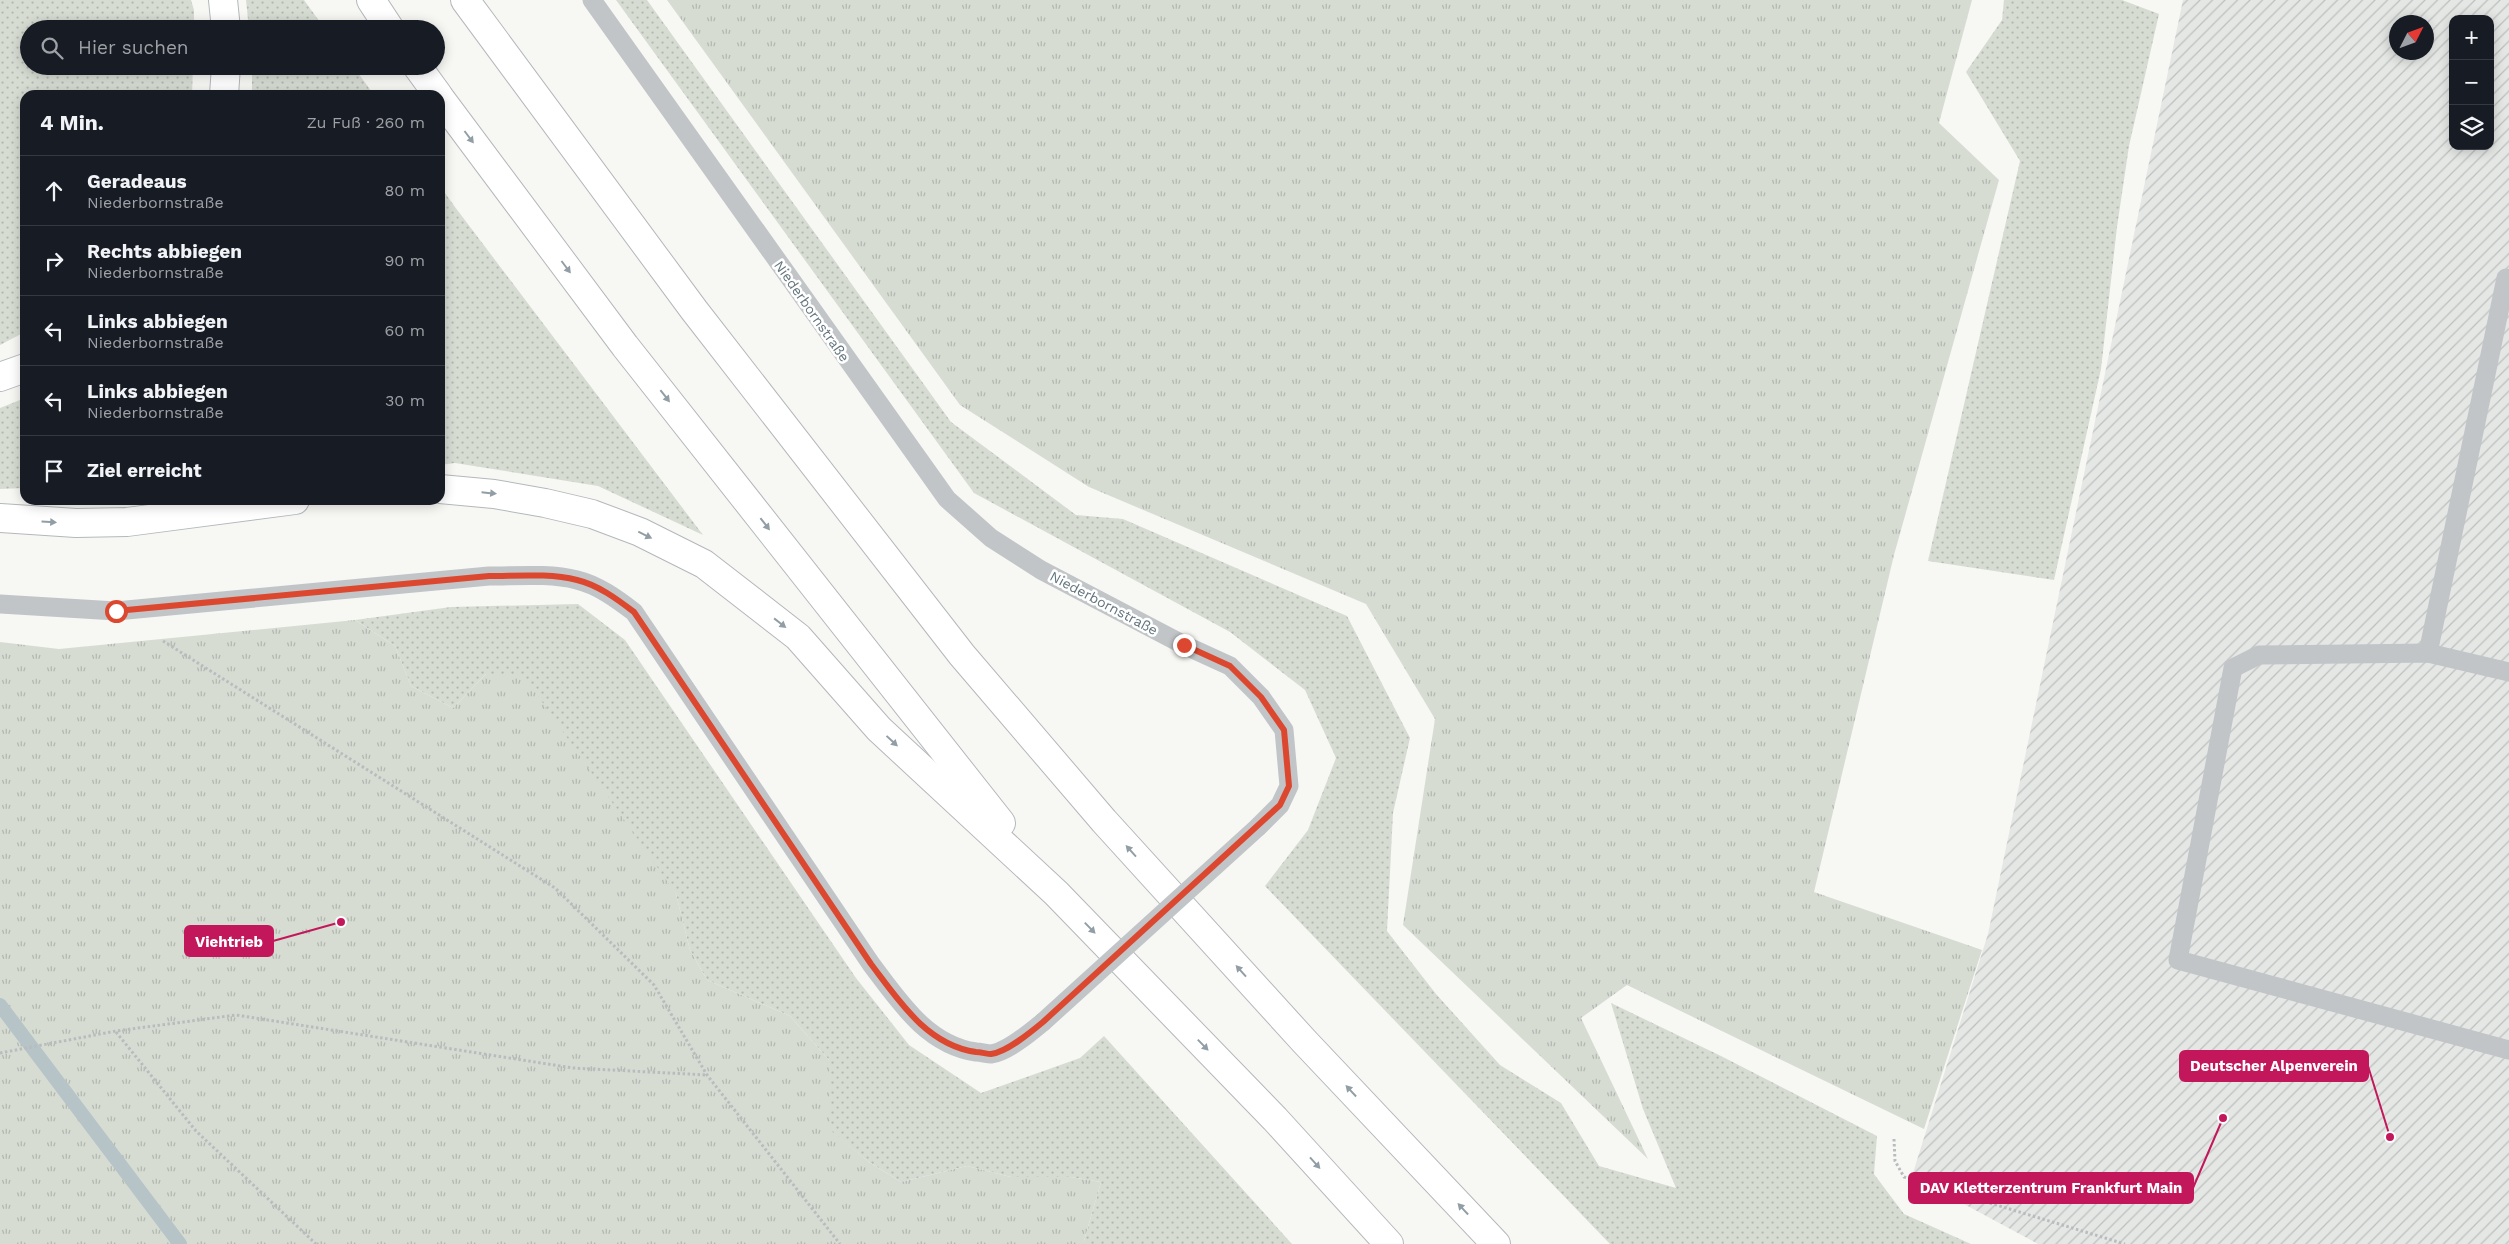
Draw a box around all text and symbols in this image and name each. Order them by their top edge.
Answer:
north arrow [2389,15,2434,60]
map controls [2449,15,2494,150]
button: + [2449,15,2494,60]
search box [20,20,445,75]
icon: search [38,34,66,62]
text: Hier suchen [78,36,189,59]
button: − [2449,60,2494,105]
button: layers [2449,105,2494,150]
text: 4 Min. [40,110,104,135]
text: Zu Fuß · 260 m [307,113,425,132]
one-way arrow [464,130,474,144]
text: Geradeaus [87,170,187,193]
icon: ahead [40,177,68,205]
text: 80 m [384,181,425,200]
text: Niederbornstraße [87,193,224,212]
text: Rechts abbiegen [87,240,242,263]
icon: right [40,247,68,275]
text: 90 m [384,251,425,270]
street label: Niederbornstraße [771,257,853,365]
one-way arrow [561,260,571,274]
text: Niederbornstraße [87,263,224,282]
text: Links abbiegen [87,310,228,333]
icon: left [40,317,68,345]
text: 60 m [385,321,425,340]
text: Niederbornstraße [87,333,224,352]
text: Links abbiegen [87,380,228,403]
icon: left [40,387,68,415]
one-way arrow [659,390,670,403]
text: 30 m [385,391,425,410]
text: Niederbornstraße [87,403,224,422]
icon: arrive [40,457,68,485]
text: Ziel erreicht [87,459,202,482]
one-way arrow [481,489,497,497]
one-way arrow [760,517,771,530]
one-way arrow [41,518,57,526]
one-way arrow [638,531,652,539]
street label: Niederbornstraße [1047,568,1161,638]
route start [105,600,128,623]
one-way arrow [773,618,786,629]
route end [1173,634,1196,657]
one-way arrow [886,735,898,747]
one-way arrow [1125,846,1137,858]
one-way arrow [1084,922,1096,934]
callout: Viehtrieb [185,926,273,956]
text: Viehtrieb [195,933,263,951]
one-way arrow [1235,965,1246,978]
one-way arrow [1197,1039,1209,1051]
callout: Deutscher Alpenverein [2180,1051,2368,1081]
text: Deutscher Alpenverein [2190,1057,2358,1075]
one-way arrow [1345,1085,1357,1097]
one-way arrow [1309,1157,1321,1169]
callout: DAV Kletterzentrum Frankfurt Main [1909,1173,2193,1203]
text: DAV Kletterzentrum Frankfurt Main [1920,1179,2182,1197]
one-way arrow [1457,1203,1469,1215]

